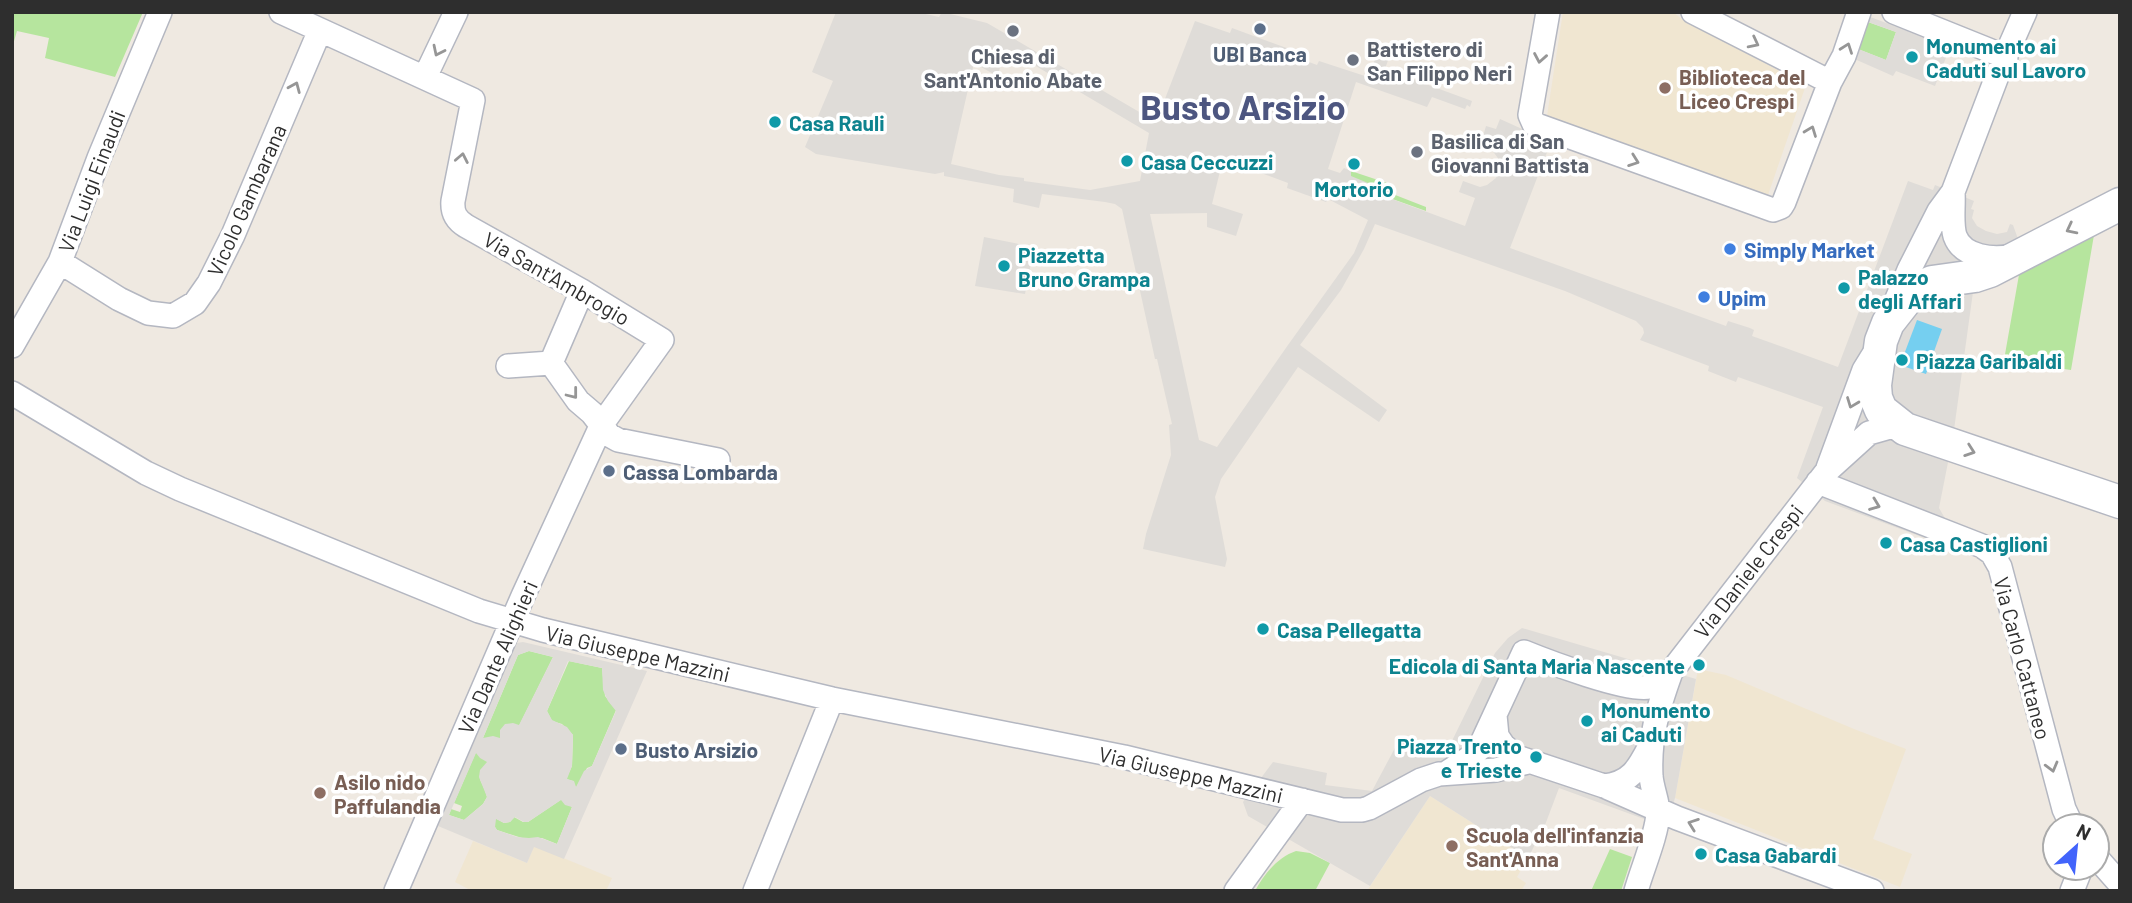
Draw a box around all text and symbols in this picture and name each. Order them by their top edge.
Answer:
marker: UBI Banca [1252,21,1268,37]
marker: Chiesa di Sant'Antonio Abate [1005,23,1021,39]
place label: Monumento ai Caduti sul Lavoro [1926,33,2086,82]
one-way arrow [1747,35,1759,49]
place label: Battistero di San Filippo Neri [1367,36,1512,85]
place label: UBI Banca [1213,41,1307,66]
place label: Chiesa di Sant'Antonio Abate [924,43,1102,92]
one-way arrow [1838,43,1852,55]
one-way arrow [432,44,446,56]
marker: Monumento ai Caduti sul Lavoro [1904,49,1920,65]
marker: Battistero di San Filippo Neri [1345,52,1361,68]
one-way arrow [1533,52,1548,64]
place label: Biblioteca del Liceo Crespi [1679,64,1805,113]
marker: Biblioteca del Liceo Crespi [1657,80,1673,96]
one-way arrow [287,82,301,94]
district label: Busto Arsizio [1140,85,1346,127]
street label: Via Luigi Einaudi [52,106,130,256]
place label: Casa Rauli [789,110,885,135]
marker: Casa Rauli [767,114,783,130]
street label: Vicolo Gambarana [201,120,291,280]
one-way arrow [1803,125,1817,137]
place label: Basilica di San Giovanni Battista [1431,128,1589,177]
marker: Basilica di San Giovanni Battista [1409,144,1425,160]
place label: Casa Ceccuzzi [1141,149,1273,174]
one-way arrow [453,152,468,164]
marker: Casa Ceccuzzi [1119,153,1135,169]
one-way arrow [1627,153,1639,167]
marker: Mortorio [1346,156,1362,172]
place label: Mortorio [1314,176,1394,201]
one-way arrow [2066,220,2078,234]
street label: Via Sant'Ambrogio [479,226,635,330]
place label: Simply Market [1744,237,1875,262]
marker: Simply Market [1722,241,1738,257]
place label: Piazzetta Bruno Grampa [1018,242,1150,291]
marker: Piazzetta Bruno Grampa [996,258,1012,274]
place label: Palazzo degli Affari [1858,264,1962,313]
marker: Palazzo degli Affari [1836,280,1852,296]
place label: Upim [1718,285,1766,310]
marker: Upim [1696,289,1712,305]
place label: Piazza Garibaldi [1916,348,2062,373]
marker: Piazza Garibaldi [1894,352,1910,368]
one-way arrow [565,387,578,399]
one-way arrow [1846,396,1860,408]
one-way arrow [1963,443,1975,457]
place label: Cassa Lombarda [623,459,778,484]
marker: Cassa Lombarda [601,463,617,479]
one-way arrow [1868,496,1880,510]
street label: Via Daniele Crespi [1688,499,1808,643]
place label: Casa Castiglioni [1900,531,2048,556]
marker: Casa Castiglioni [1878,535,1894,551]
street label: Via Carlo Cattaneo [1989,574,2057,742]
street label: Via Dante Alighieri [452,576,542,738]
place label: Casa Pellegatta [1277,617,1421,642]
street label: Via Giuseppe Mazzini [543,620,733,686]
marker: Casa Pellegatta [1255,621,1271,637]
place label: Edicola di Santa Maria Nascente [1389,653,1685,678]
marker: Edicola di Santa Maria Nascente [1691,657,1707,673]
place label: Monumento ai Caduti [1601,697,1711,746]
marker: Monumento ai Caduti [1579,713,1595,729]
place label: Piazza Trento e Trieste [1397,733,1522,782]
place label: Busto Arsizio [635,737,758,762]
marker: Busto Arsizio [613,741,629,757]
street label: Via Giuseppe Mazzini [1096,741,1286,807]
marker: Piazza Trento e Trieste [1528,749,1544,765]
one-way arrow [2044,761,2059,773]
place label: Asilo nido Paffulandia [334,769,441,818]
marker: Asilo nido Paffulandia [312,785,328,801]
north arrow [2041,812,2111,882]
text: N [2073,818,2095,845]
one-way arrow [1688,819,1700,833]
place label: Scuola dell'infanzia Sant'Anna [1466,822,1644,871]
marker: Scuola dell'infanzia Sant'Anna [1444,838,1460,854]
place label: Casa Gabardi [1715,842,1837,867]
marker: Casa Gabardi [1693,846,1709,862]

